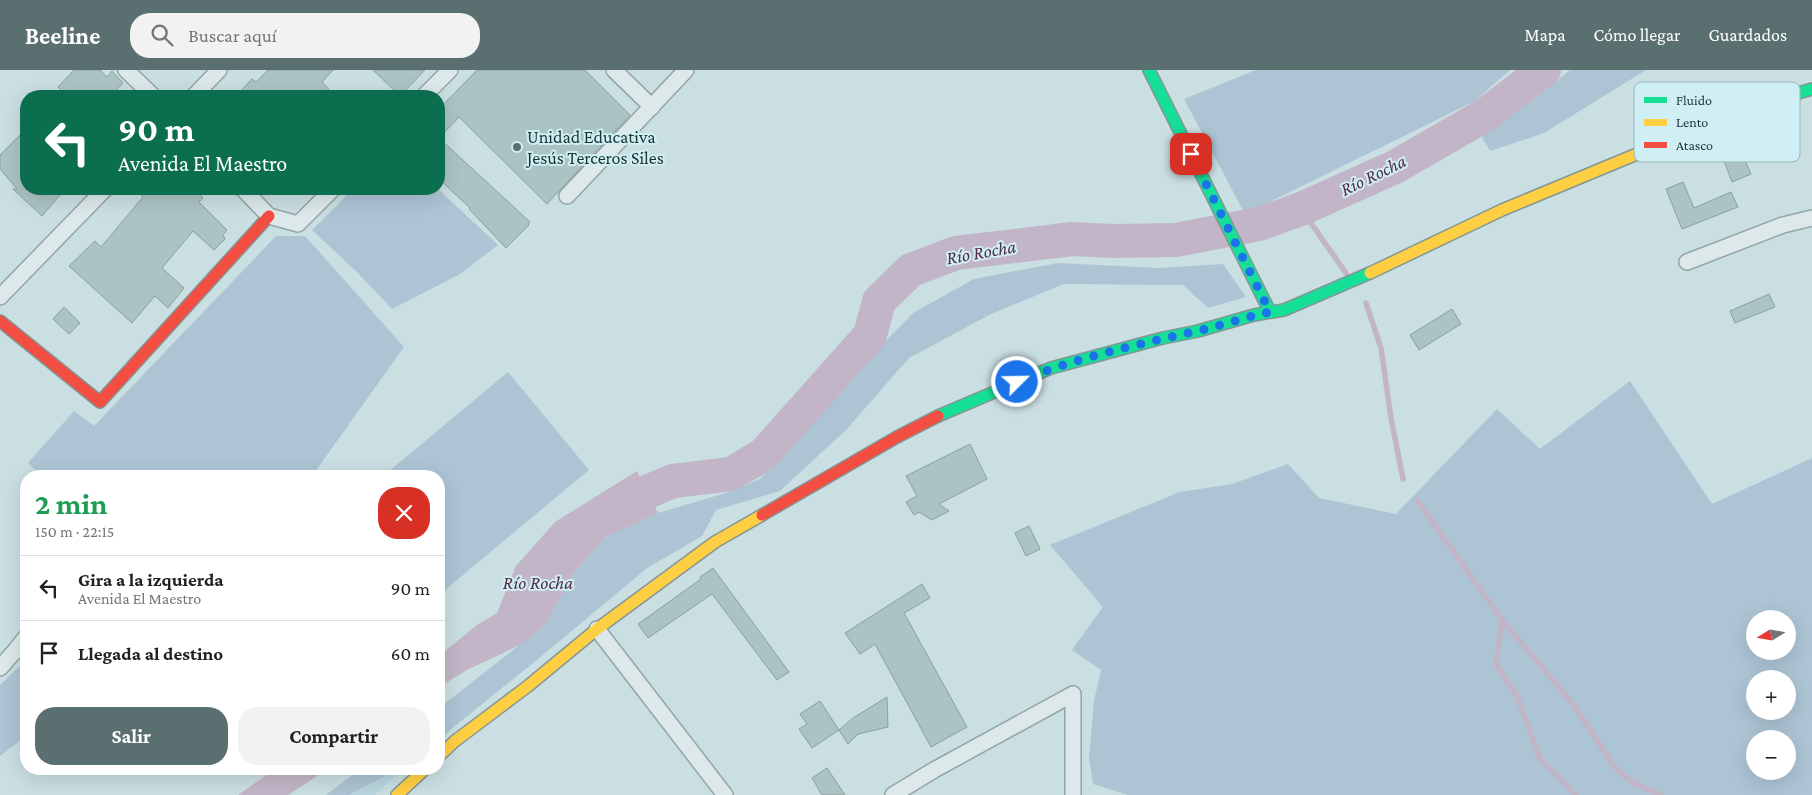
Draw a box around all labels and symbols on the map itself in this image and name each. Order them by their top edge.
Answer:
legend [1634,82,1800,162]
text: Fluido [1676,92,1712,108]
text: Lento [1676,114,1708,130]
place label: Unidad Educativa Jesús Terceros Siles [525,127,664,168]
pin [1170,133,1212,175]
text: Atasco [1676,137,1713,153]
marker: Unidad Educativa Jesús Terceros Siles [511,141,523,153]
water label: Río Rocha [1337,150,1409,200]
water label: Río Rocha [945,236,1017,268]
position arrow [990,355,1042,407]
water label: Río Rocha [503,572,573,593]
north arrow [1746,610,1796,660]

